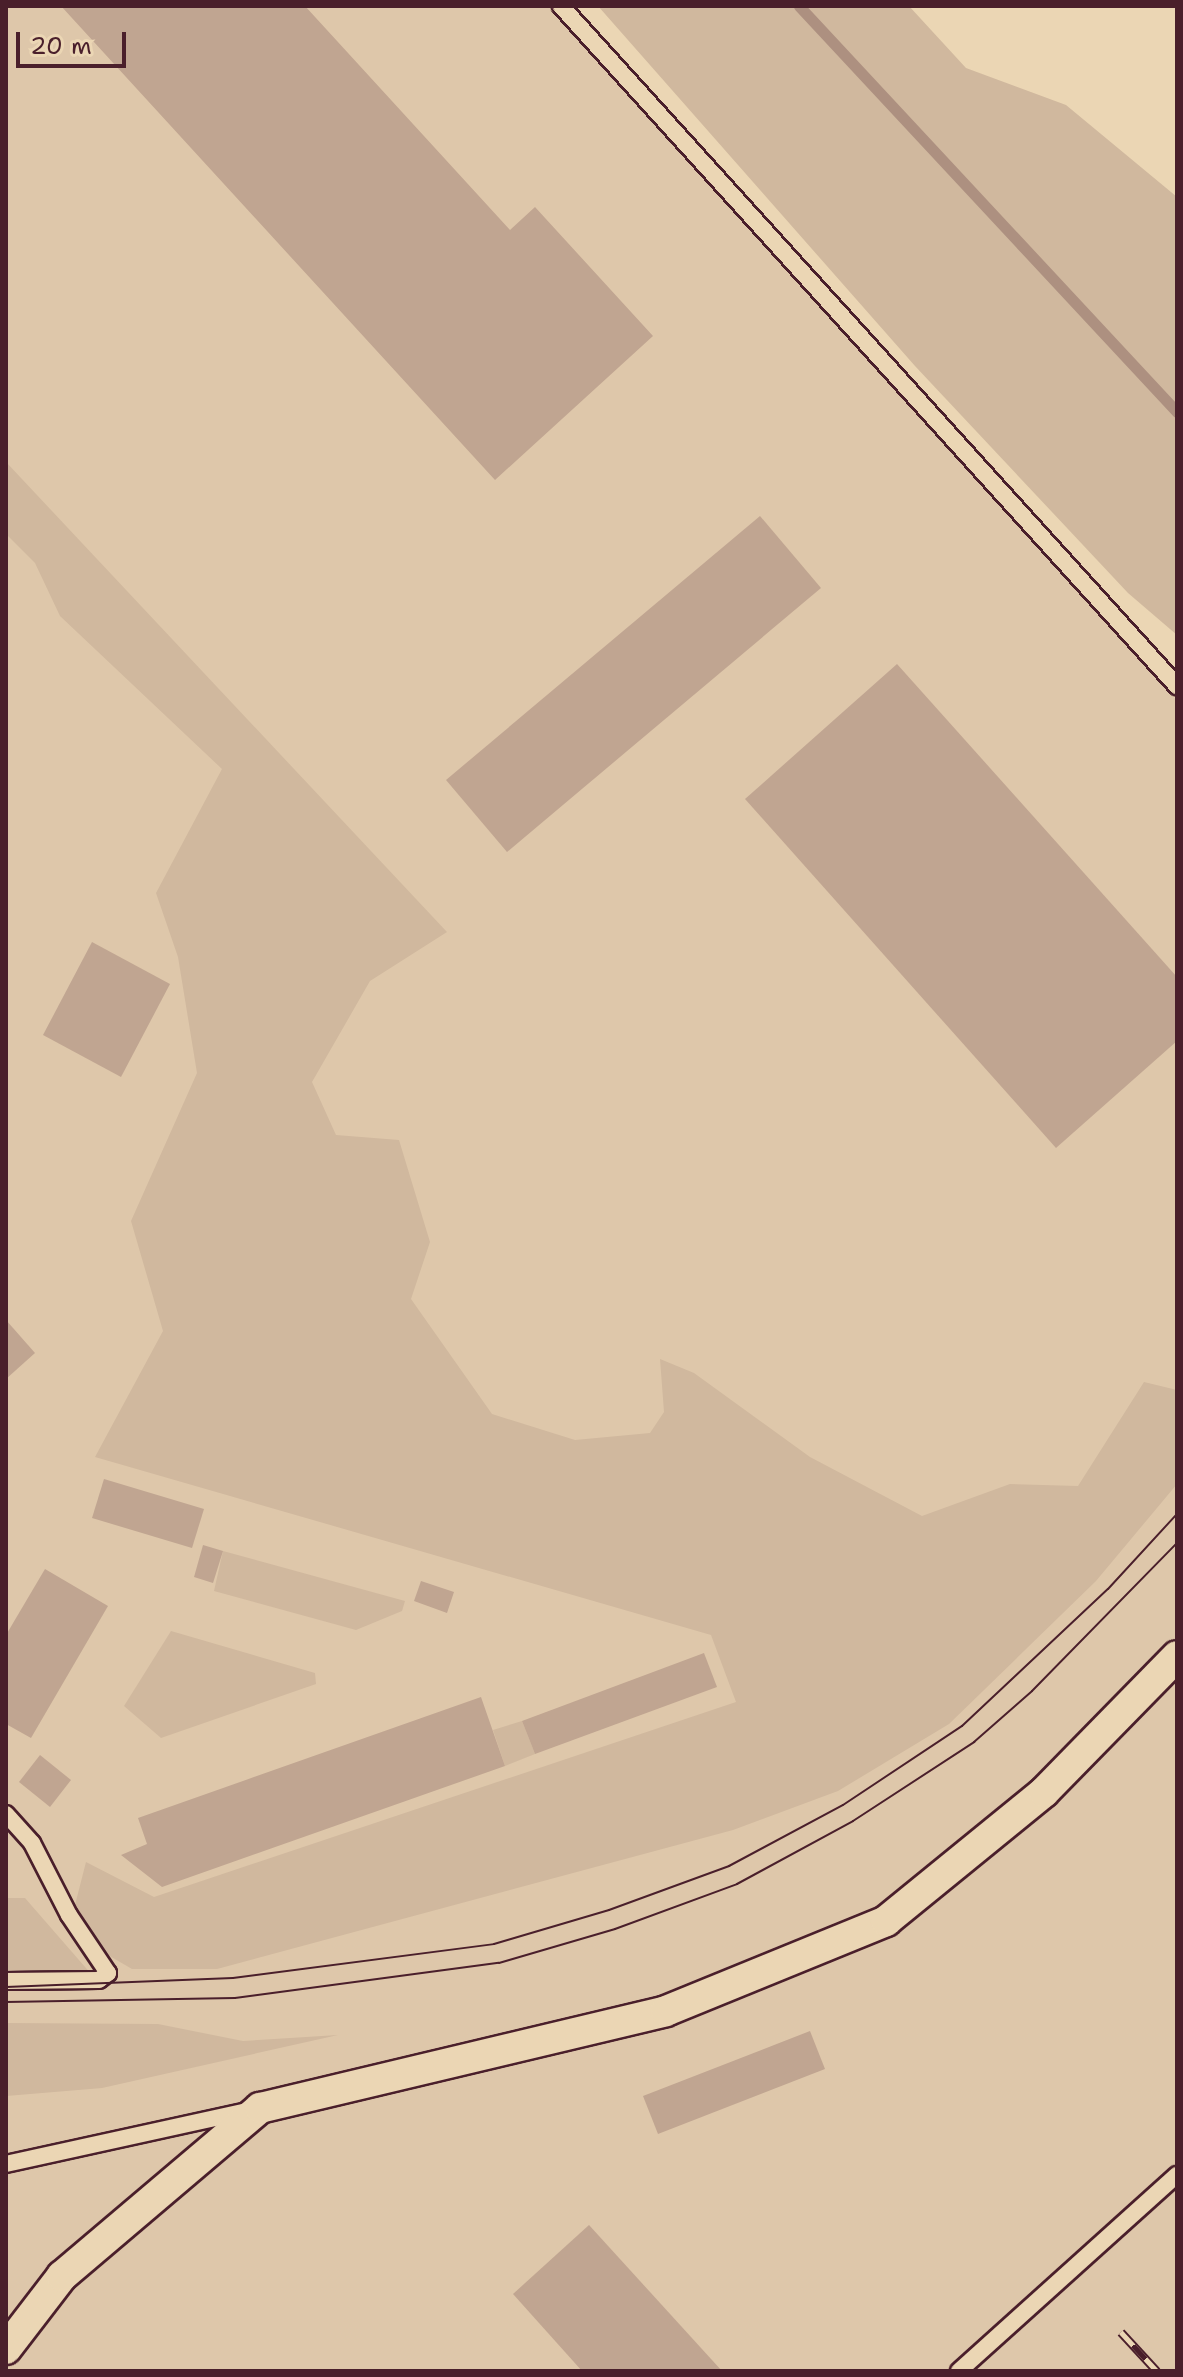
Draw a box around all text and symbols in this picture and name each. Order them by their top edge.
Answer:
scale bar [20,16,130,66]
text: 20 m [30,30,92,62]

